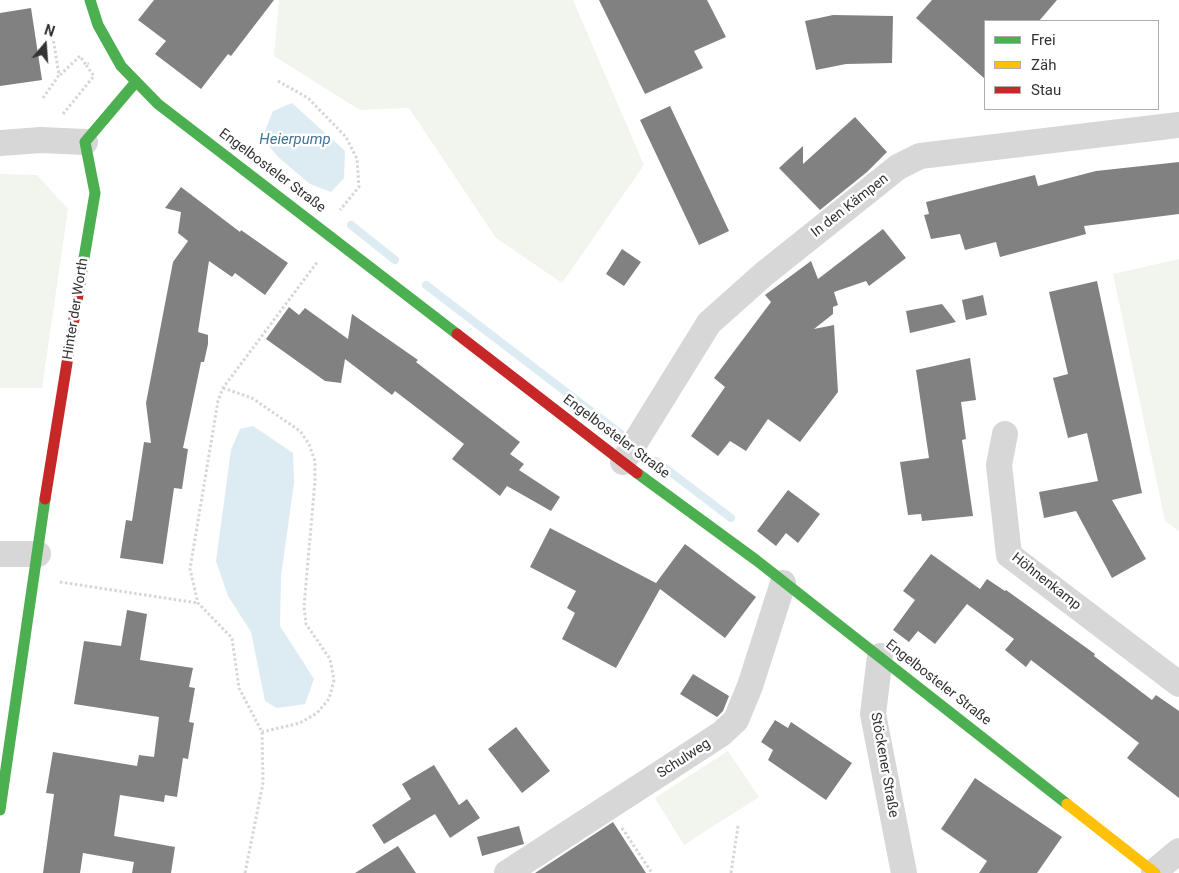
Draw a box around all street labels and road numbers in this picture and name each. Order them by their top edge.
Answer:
street label: Engelbosteler Straße [215,125,329,217]
street label: In den Kämpen [808,171,892,241]
street label: Hinter der Worth [60,257,92,361]
street label: Engelbosteler Straße [559,391,673,483]
street label: Höhnenkamp [1008,550,1084,614]
street label: Engelbosteler Straße [882,637,994,729]
street label: Stöckener Straße [866,711,902,819]
street label: Schulweg [654,736,714,782]

